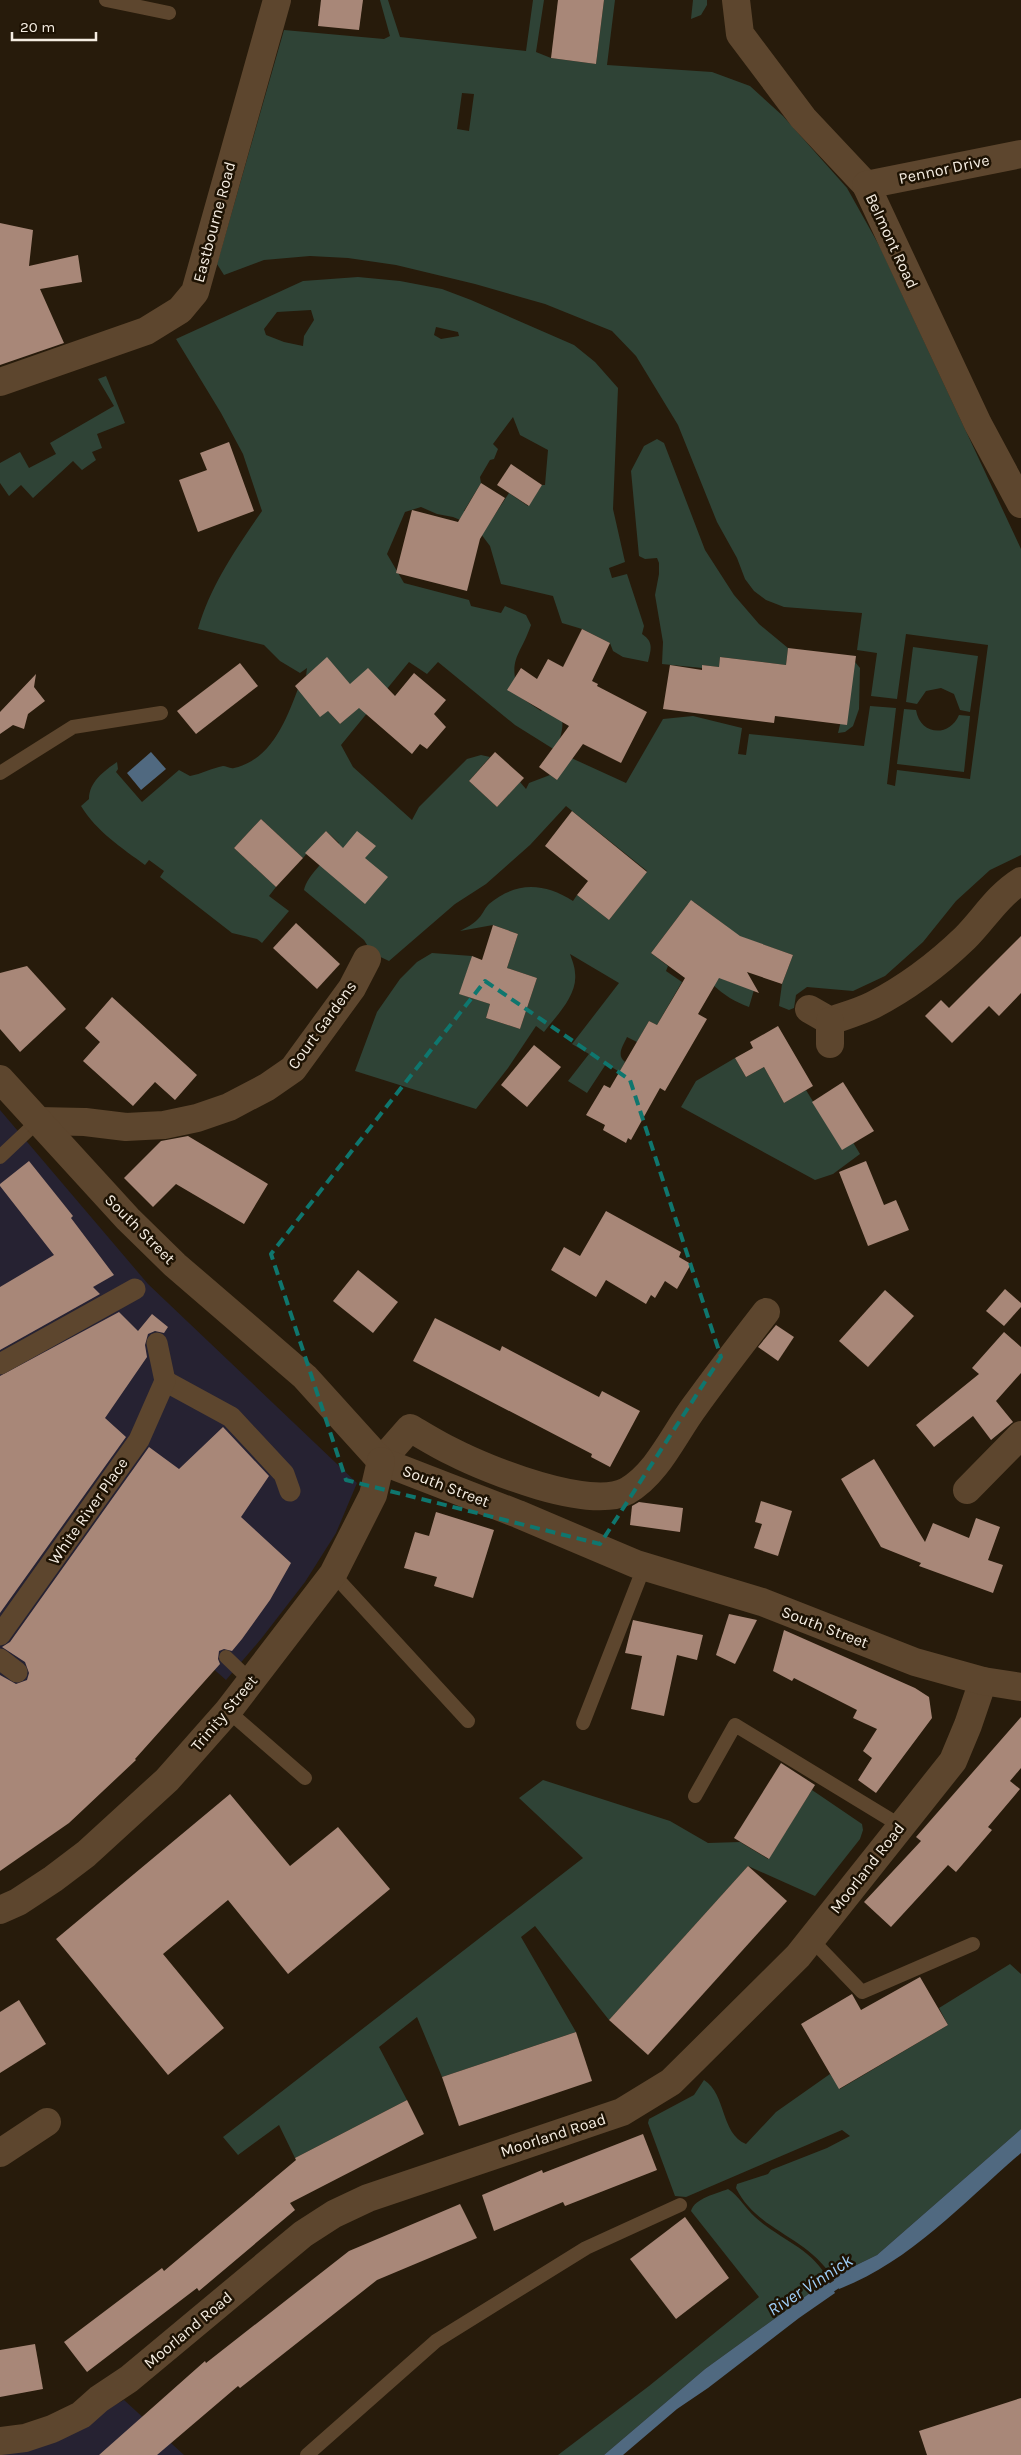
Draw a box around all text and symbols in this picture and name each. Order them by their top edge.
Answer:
scale bar [12,10,96,42]
text: 20 m [20,18,55,36]
street label: Pennor Drive [897,150,991,188]
street label: Eastbourne Road [189,159,239,285]
street label: Belmont Road [862,190,922,292]
street label: Court Gardens [284,977,360,1073]
street label: South Street [101,1190,179,1268]
street label: White River Place [44,1454,132,1568]
street label: South Street [400,1461,492,1511]
street label: South Street [779,1602,871,1652]
street label: Trinity Street [187,1671,261,1755]
street label: Moorland Road [826,1819,908,1917]
street label: Moorland Road [498,2109,608,2161]
water label: River Vinnick [763,2249,857,2321]
street label: Moorland Road [140,2287,236,2373]

